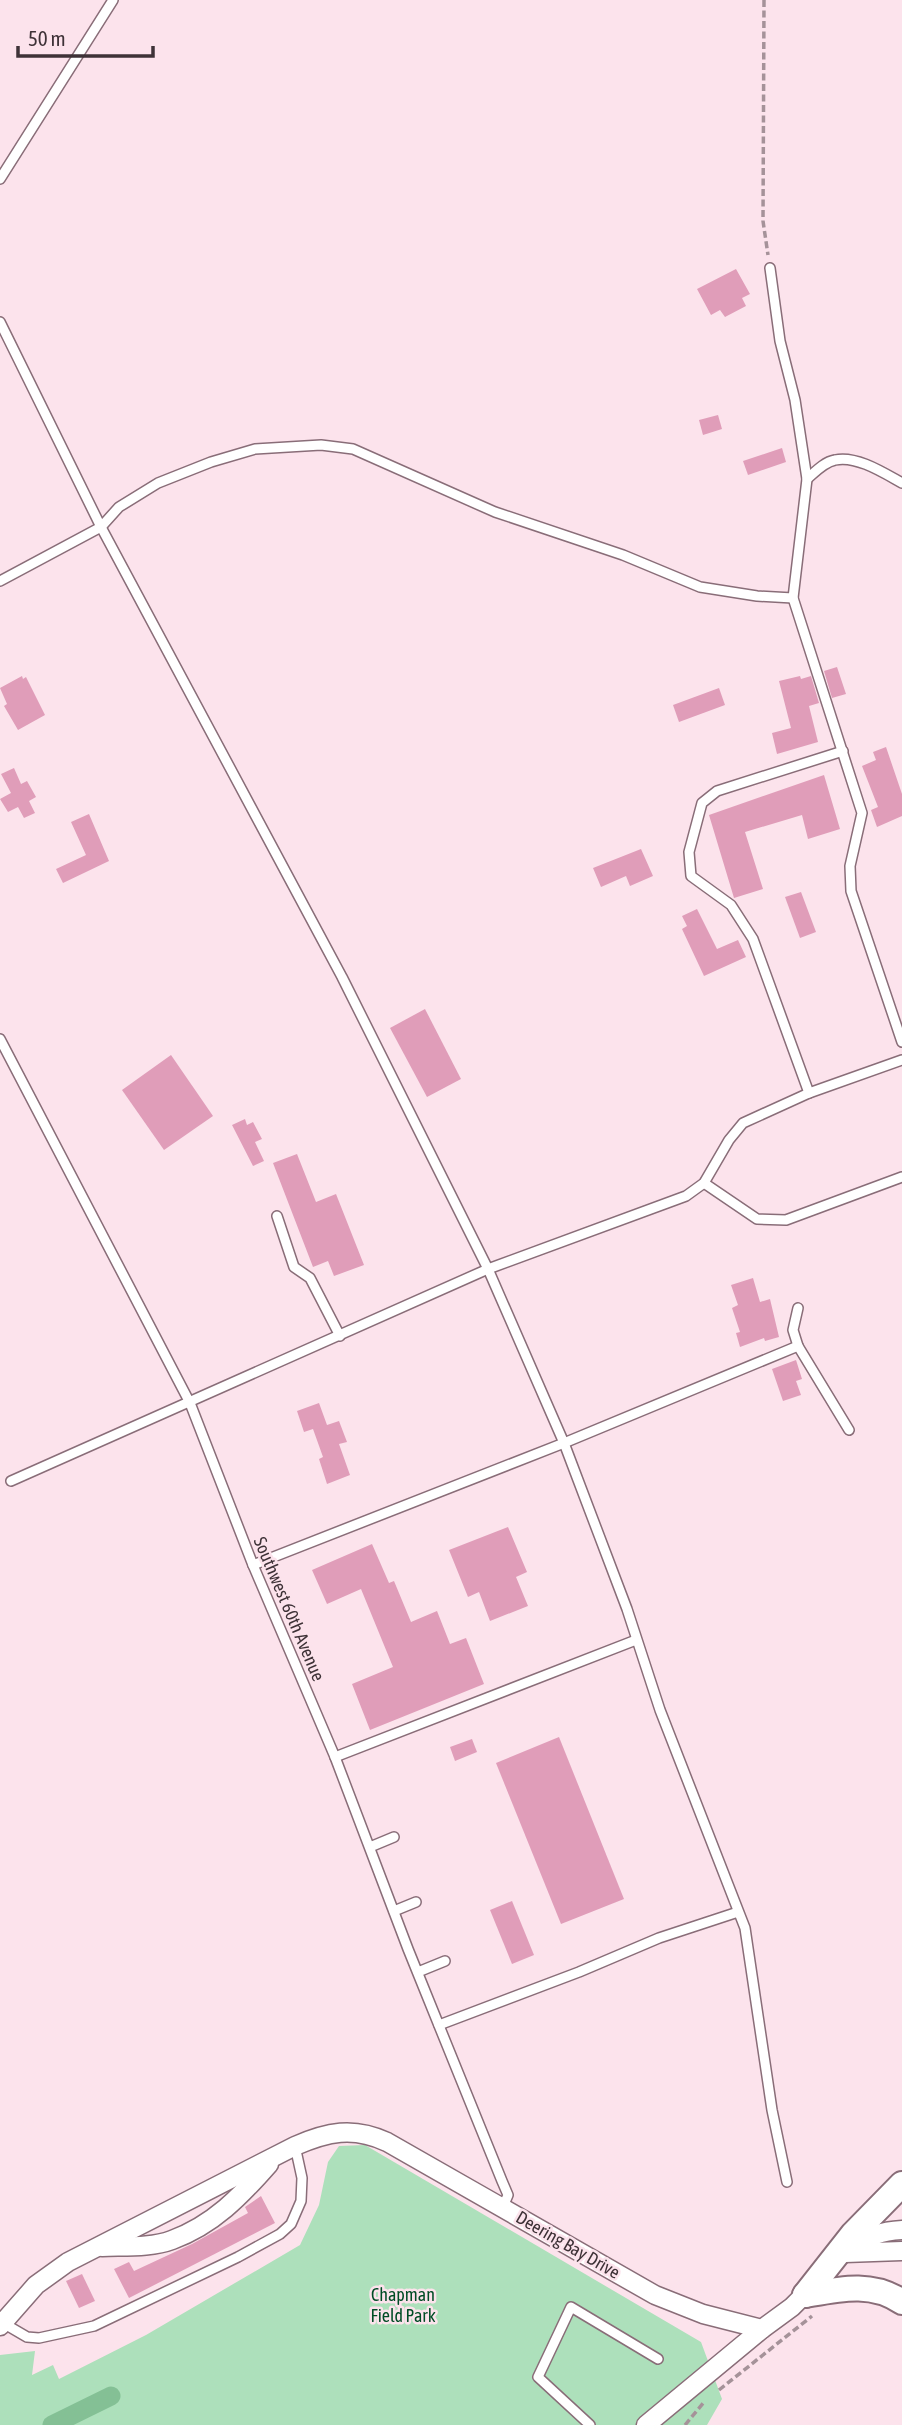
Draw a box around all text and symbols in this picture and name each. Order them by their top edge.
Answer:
scale bar [18,14,152,58]
text: 50 m [28,26,66,50]
street label: Southwest 60th Avenue [250,1534,329,1684]
street label: Deering Bay Drive [513,2206,624,2283]
park label: Chapman Field Park [370,2284,436,2326]

